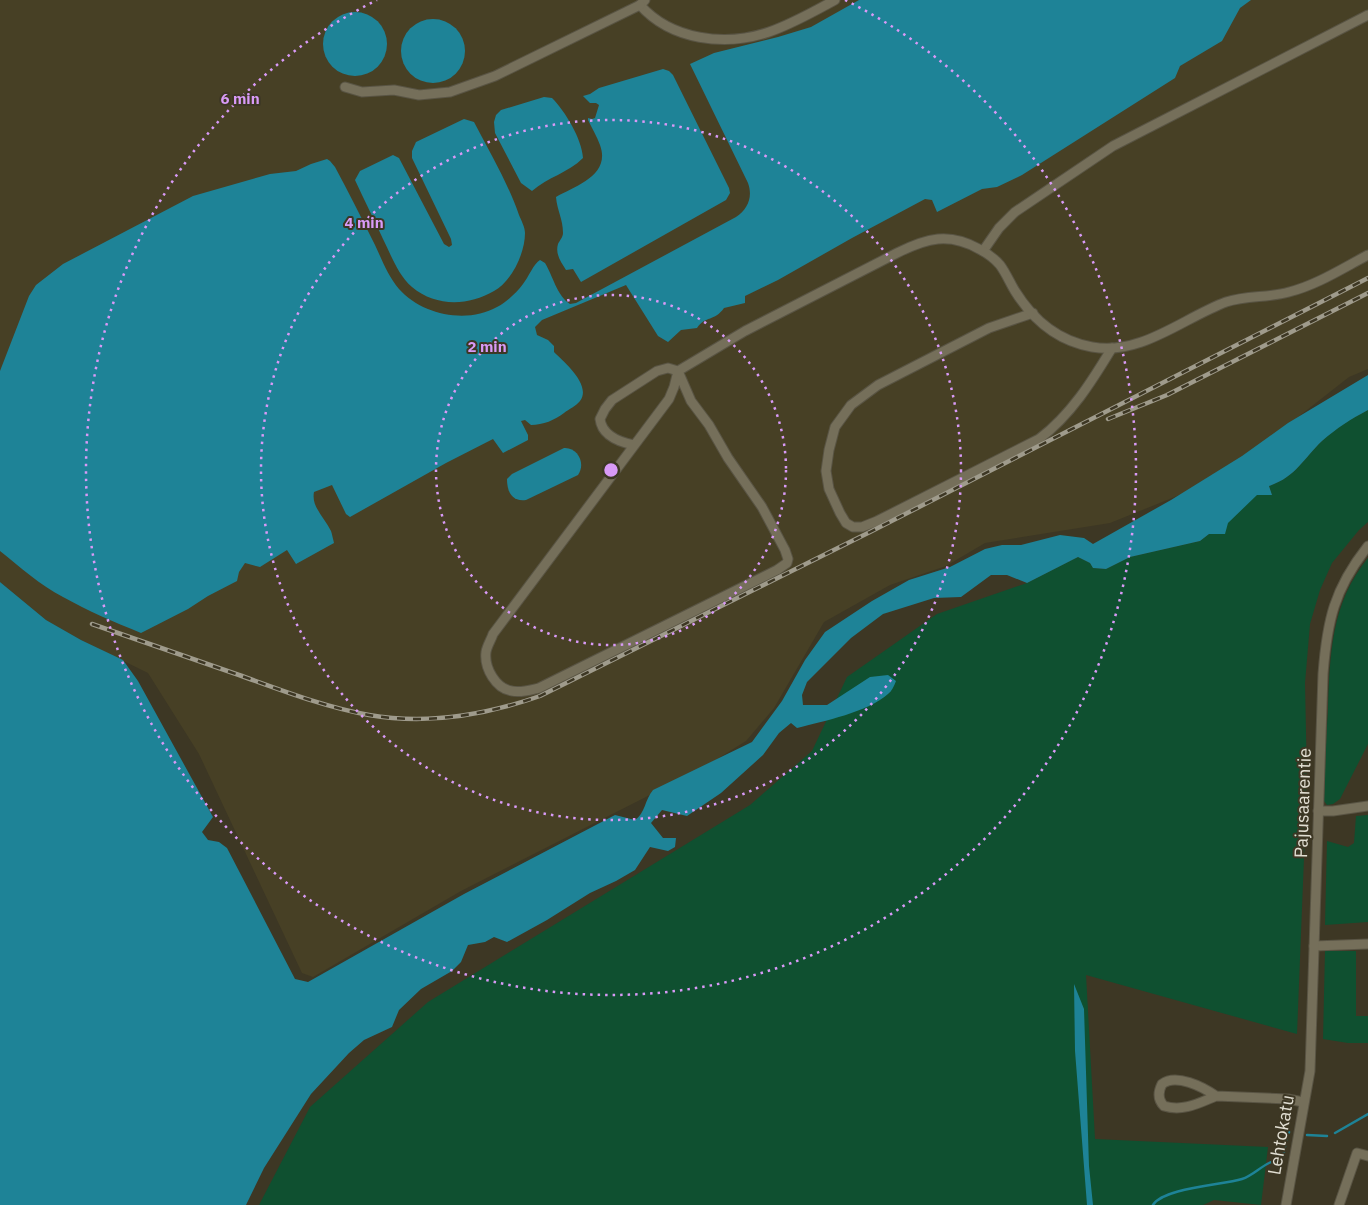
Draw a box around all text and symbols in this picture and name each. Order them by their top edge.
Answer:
text: 6 min [220,89,260,108]
text: 4 min [344,213,384,232]
text: 2 min [467,337,507,356]
centre of rings [602,461,620,479]
street label: Pajusaarentie [1289,747,1316,859]
street label: Lehtokatu [1262,1093,1299,1177]

